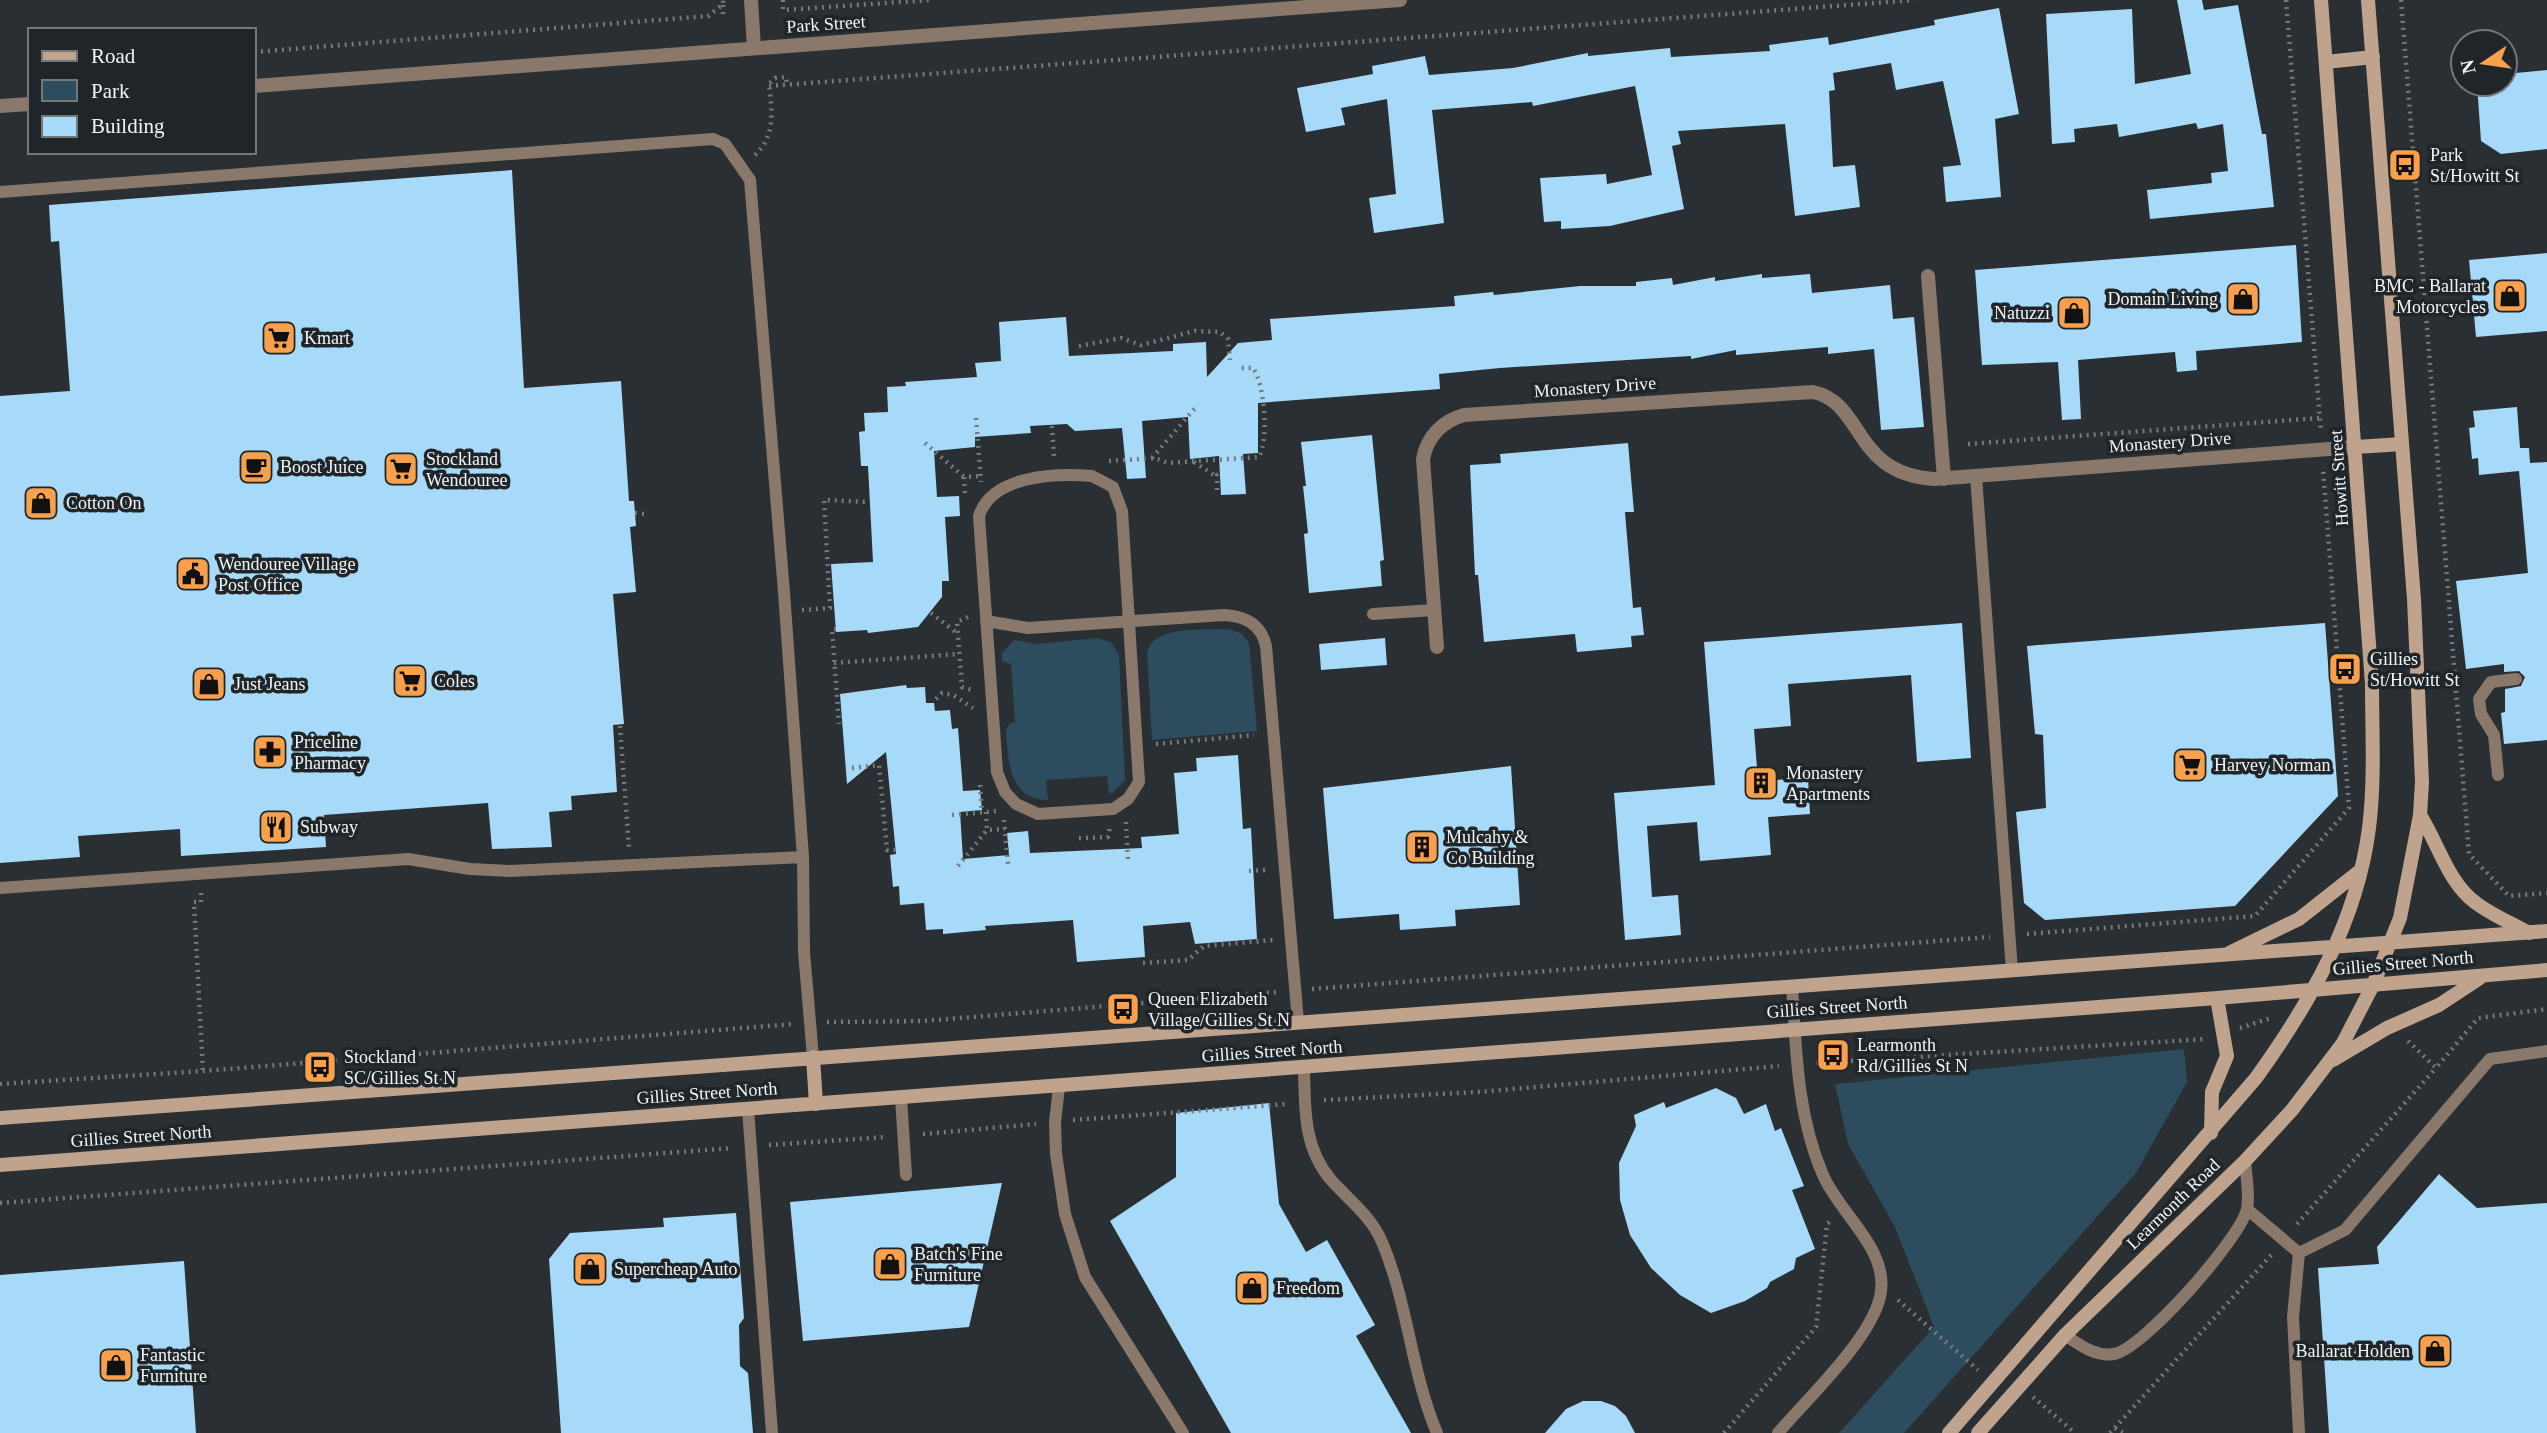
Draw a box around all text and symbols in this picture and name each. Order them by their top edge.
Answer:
street label: Park Street [786,11,866,37]
legend [28,28,256,154]
north arrow [2449,28,2519,98]
text: Road [91,44,136,68]
text: N [2456,57,2480,76]
text: Park [91,79,130,103]
text: Building [91,114,165,138]
place label: Park St/Howitt St [2430,145,2520,186]
bus stop icon: Park St/Howitt St [2386,146,2424,184]
place label: BMC - Ballarat Motorcycles [2374,276,2486,317]
shop icon: BMC - Ballarat Motorcycles [2491,277,2529,315]
shop icon: Domain Living [2224,280,2262,318]
place label: Domain Living [2108,289,2218,309]
shop icon: Natuzzi [2055,294,2093,332]
place label: Natuzzi [1994,303,2050,323]
supermarket icon: Kmart [260,319,298,357]
place label: Kmart [304,328,350,348]
street label: Monastery Drive [1533,373,1657,401]
street label: Monastery Drive [2108,428,2232,456]
street label: Howitt Street [2326,429,2352,527]
cafe icon: Boost Juice [237,448,275,486]
place label: Stockland Wendouree [426,449,508,490]
supermarket icon: Stockland Wendouree [382,450,420,488]
place label: Boost Juice [280,457,364,477]
shop icon: Cotton On [22,484,60,522]
place label: Cotton On [66,493,142,513]
place label: Wendouree Village Post Office [218,554,356,595]
public building icon: Wendouree Village Post Office [174,555,212,593]
place label: Gillies St/Howitt St [2370,649,2460,690]
bus stop icon: Gillies St/Howitt St [2326,650,2364,688]
supermarket icon: Coles [391,662,429,700]
shop icon: Just Jeans [190,665,228,703]
place label: Coles [434,671,475,691]
place label: Just Jeans [234,674,306,694]
place label: Priceline Pharmacy [294,732,366,773]
pharmacy icon: Priceline Pharmacy [251,733,289,771]
supermarket icon: Harvey Norman [2171,746,2209,784]
place label: Harvey Norman [2214,755,2330,775]
place label: Monastery Apartments [1786,763,1870,804]
building icon: Monastery Apartments [1742,764,1780,802]
restaurant icon: Subway [257,808,295,846]
place label: Subway [300,817,358,837]
place label: Mulcahy & Co Building [1446,827,1535,868]
building icon: Mulcahy & Co Building [1403,828,1441,866]
street label: Gillies Street North [2332,947,2474,979]
place label: Queen Elizabeth Village/Gillies St N [1148,989,1290,1030]
bus stop icon: Queen Elizabeth Village/Gillies St N [1104,990,1142,1028]
street label: Gillies Street North [1766,992,1908,1022]
place label: Learmonth Rd/Gillies St N [1857,1035,1968,1076]
street label: Gillies Street North [1201,1036,1343,1066]
bus stop icon: Learmonth Rd/Gillies St N [1814,1036,1852,1074]
place label: Stockland SC/Gillies St N [344,1047,456,1088]
bus stop icon: Stockland SC/Gillies St N [301,1048,339,1086]
street label: Gillies Street North [636,1078,778,1108]
street label: Gillies Street North [70,1121,212,1151]
street label: Learmonth Road [2122,1155,2224,1253]
place label: Batch's Fine Furniture [914,1244,1003,1285]
shop icon: Batch's Fine Furniture [871,1245,909,1283]
shop icon: Supercheap Auto [571,1250,609,1288]
place label: Supercheap Auto [614,1259,737,1279]
shop icon: Freedom [1233,1269,1271,1307]
place label: Freedom [1276,1278,1340,1298]
shop icon: Ballarat Holden [2416,1332,2454,1370]
place label: Ballarat Holden [2296,1341,2410,1361]
place label: Fantastic Furniture [140,1345,207,1386]
shop icon: Fantastic Furniture [97,1346,135,1384]

